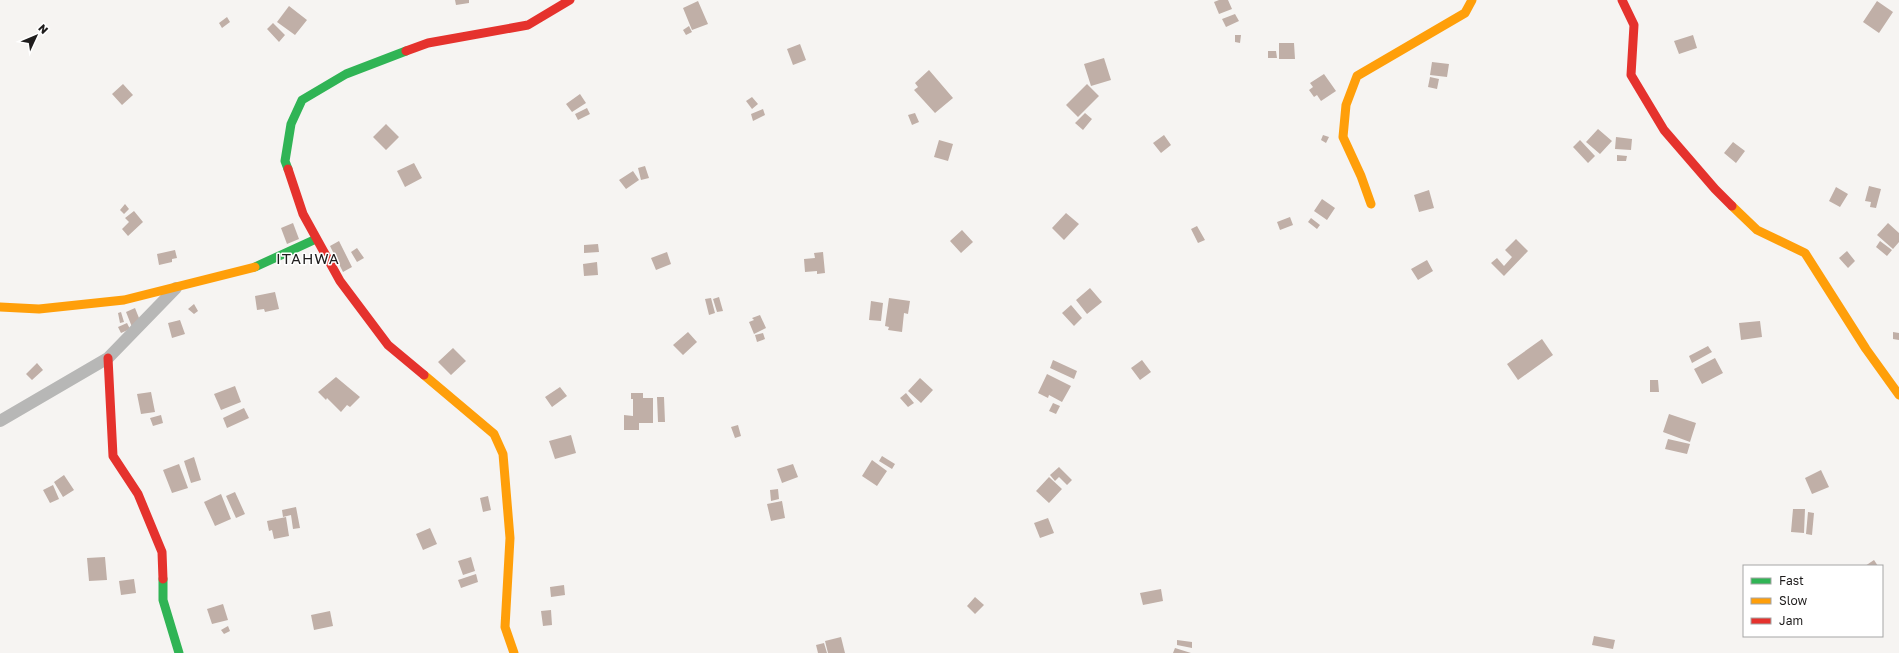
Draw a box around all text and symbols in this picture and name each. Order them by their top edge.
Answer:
north arrow [16,16,56,56]
text: N [36,21,51,36]
district label: ITAHWA [276,249,340,267]
legend [1743,565,1883,637]
text: Fast [1779,573,1804,588]
text: Slow [1779,593,1807,608]
text: Jam [1779,613,1803,628]

